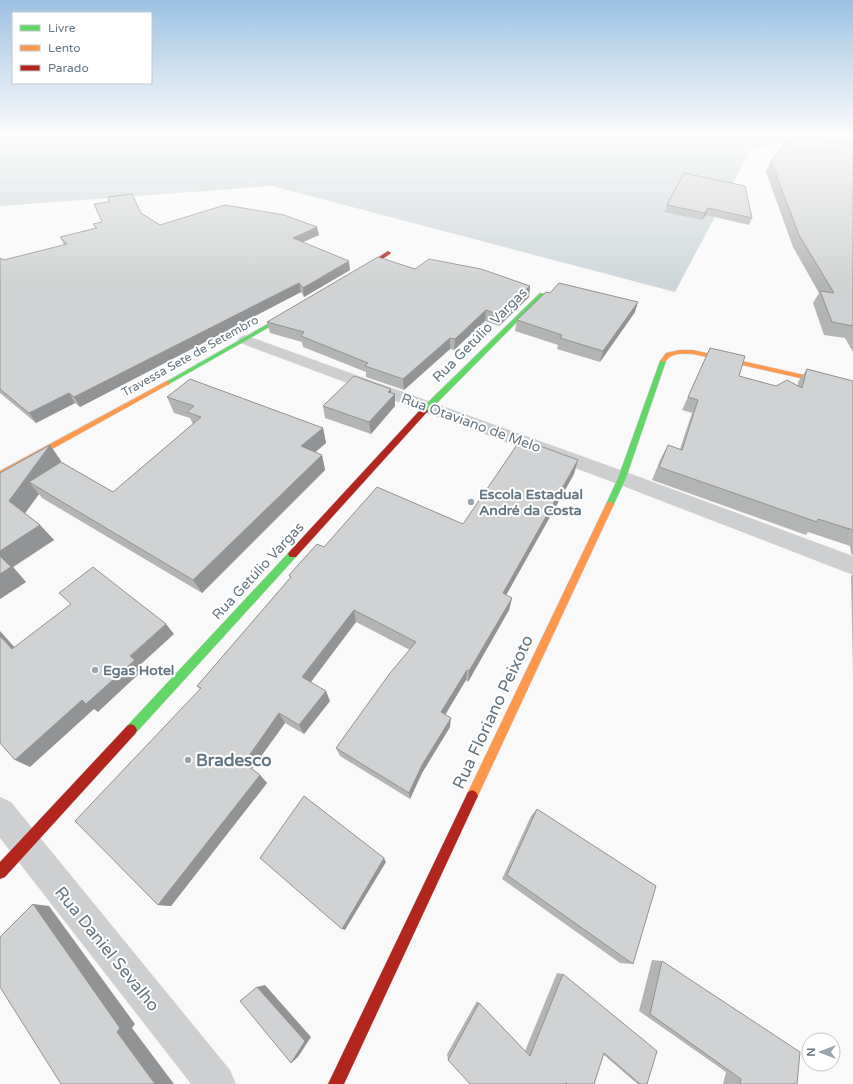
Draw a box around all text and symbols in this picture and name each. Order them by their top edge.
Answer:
legend [12,12,152,84]
text: Livre [48,21,76,35]
text: Lento [48,41,81,55]
text: Parado [48,61,89,75]
street label: Rua Getúlio Vargas [429,284,531,386]
street label: Travessa Sete de Setembro [119,313,261,399]
street label: Rua Otaviano de Melo [399,390,543,456]
place label: Escola Estadual André da Costa [479,486,583,519]
marker: Escola Estadual André da Costa [466,497,476,507]
street label: Rua Getúlio Vargas [209,519,308,623]
street label: Rua Floriano Peixoto [448,632,538,792]
place label: Egas Hotel [103,662,174,679]
marker: Egas Hotel [90,665,100,675]
place label: Bradesco [196,750,272,771]
marker: Bradesco [183,755,193,765]
street label: Rua Daniel Sevalho [50,882,164,1016]
north arrow [801,1032,841,1072]
text: N [805,1048,818,1056]

